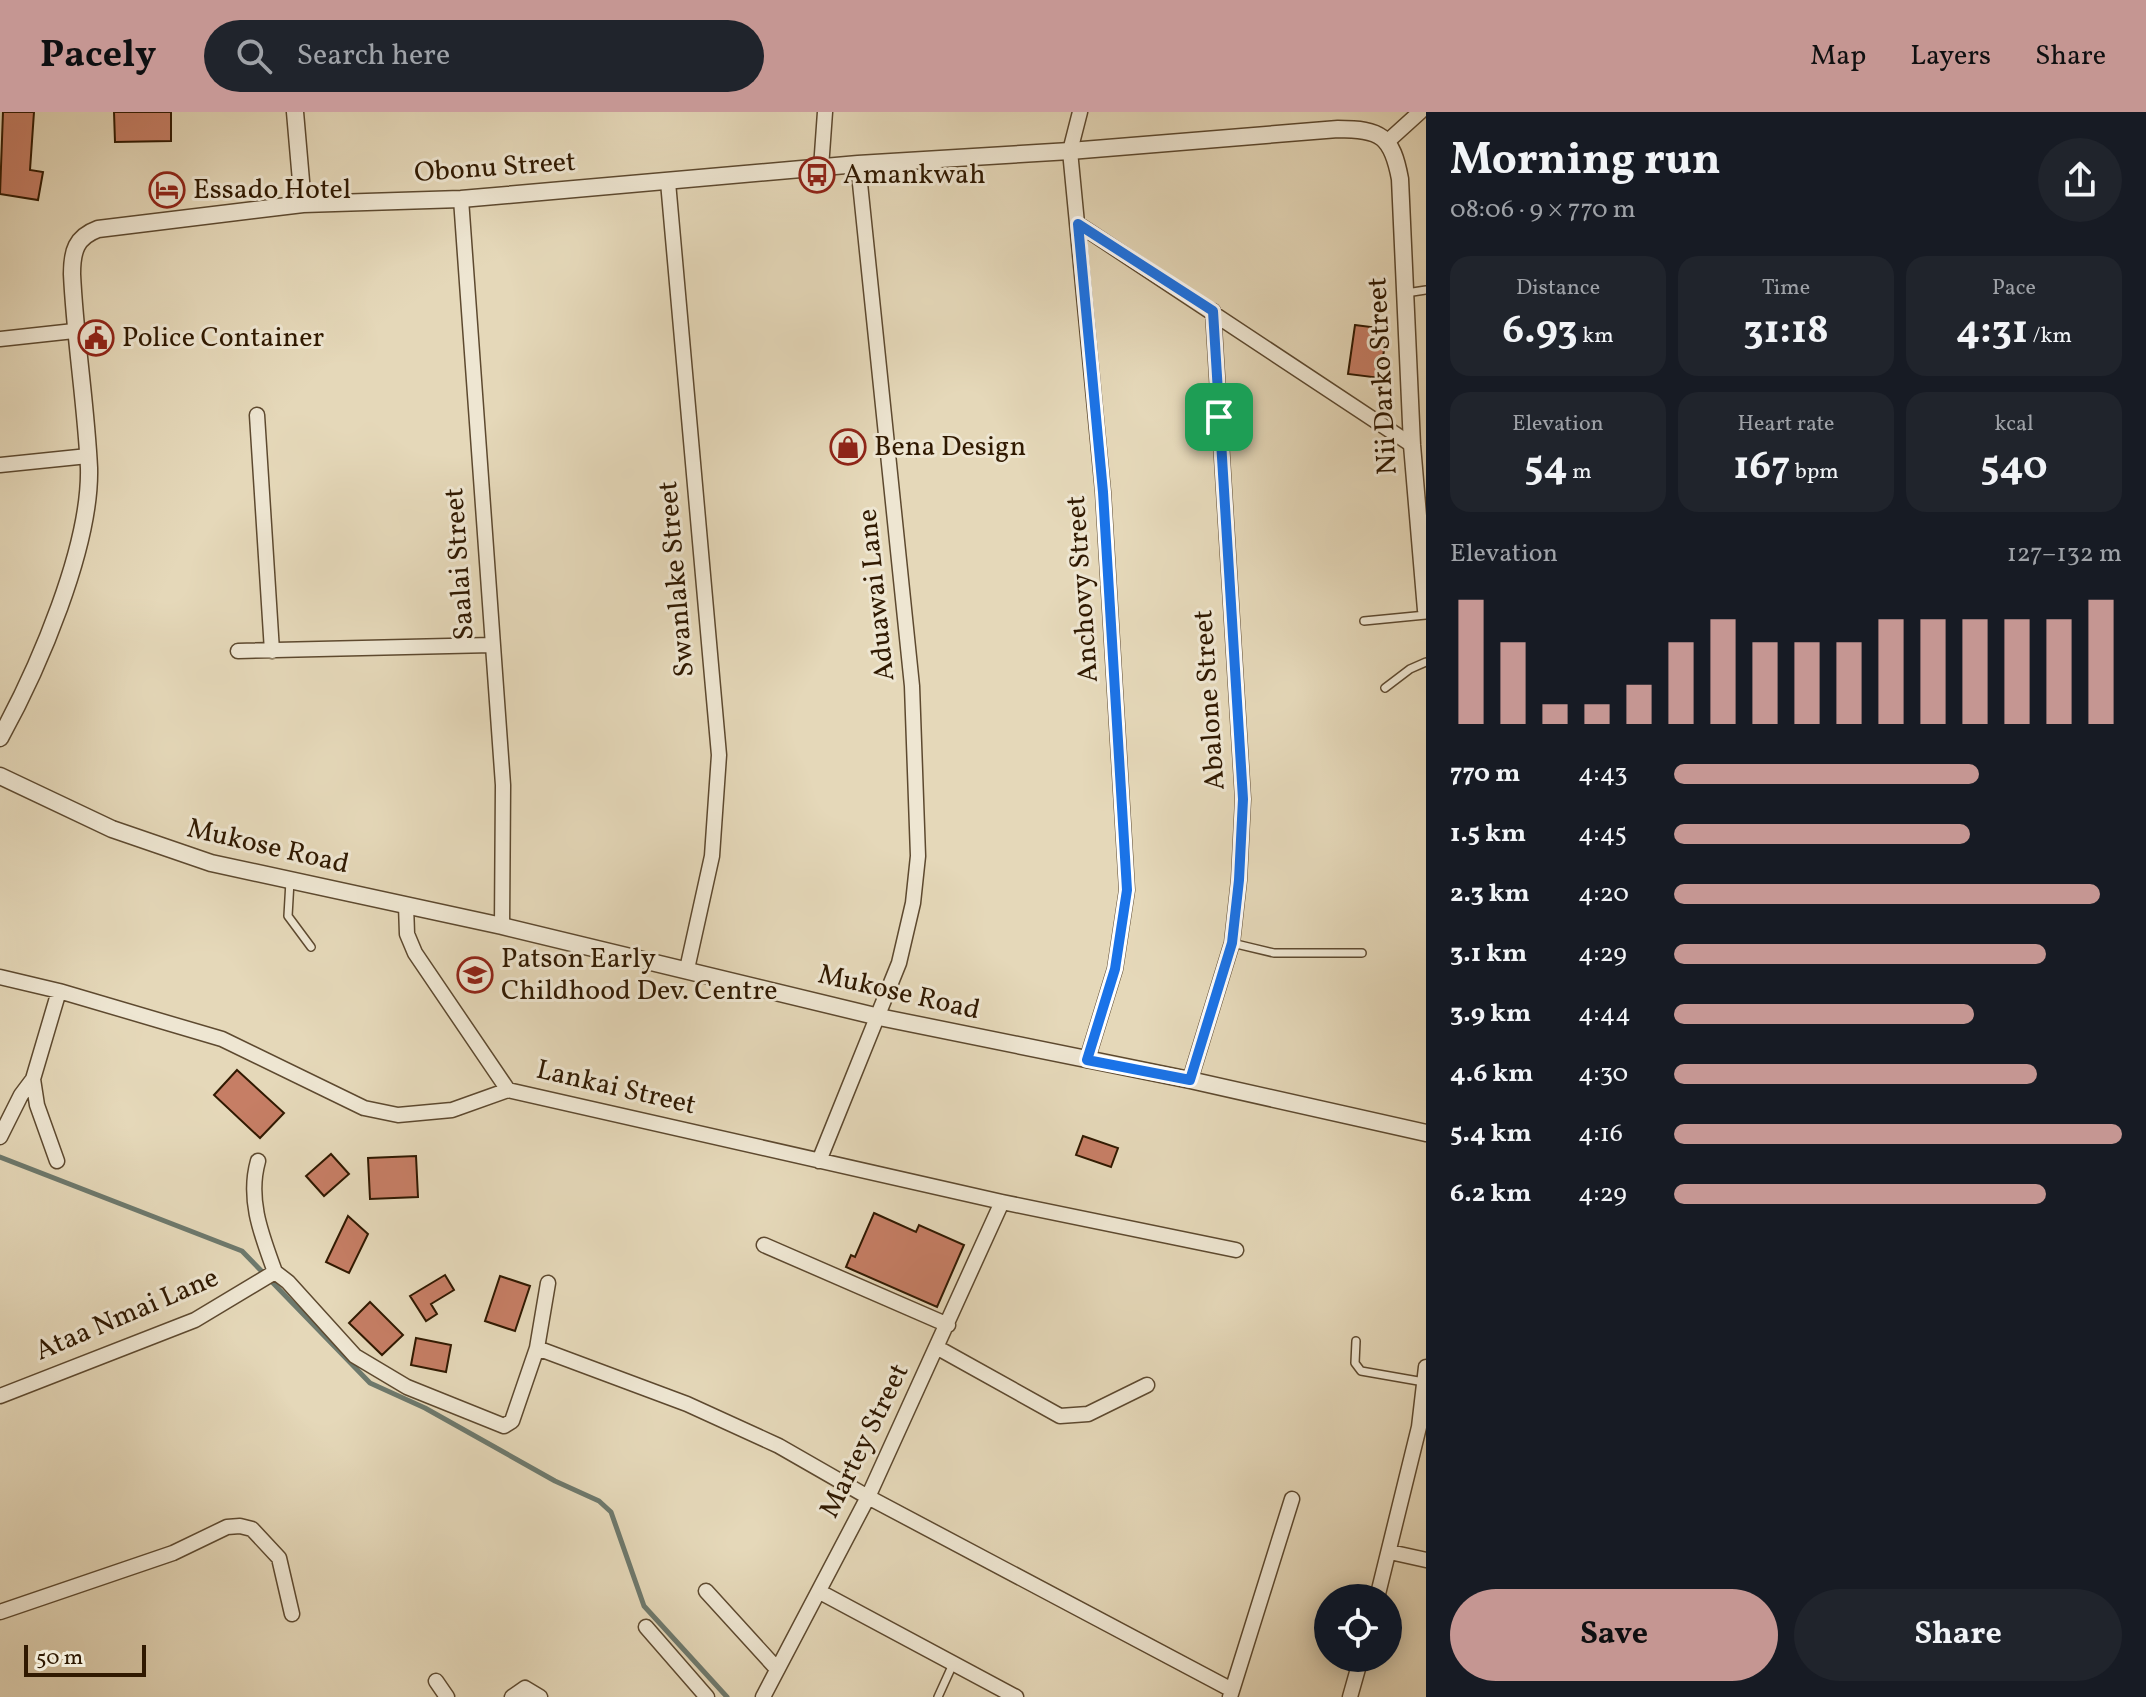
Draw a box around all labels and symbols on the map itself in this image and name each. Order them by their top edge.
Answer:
street label: Obonu Street [413,143,577,193]
bus stop icon: Amankwah [798,156,836,194]
place label: Amankwah [843,156,986,195]
hotel icon: Essado Hotel [148,171,186,209]
place label: Essado Hotel [193,171,351,210]
street label: Nii Darko Street [1358,276,1408,476]
public building icon: Police Container [77,319,115,357]
place label: Police Container [122,319,325,358]
pin [1185,383,1253,451]
shop icon: Bena Design [829,428,867,466]
place label: Bena Design [874,428,1026,467]
street label: Swanlake Street [649,479,705,679]
street label: Saalai Street [435,486,485,642]
street label: Anchovy Street [1057,494,1109,684]
street label: Aduawai Lane [849,507,905,683]
street label: Abalone Street [1184,608,1236,792]
street label: Mukose Road [183,809,353,885]
place label: Patson Early Childhood Dev. Centre [501,940,777,1011]
street label: Mukose Road [814,955,984,1031]
school or university icon: Patson Early Childhood Dev. Centre [456,956,494,994]
street label: Lankai Street [532,1051,700,1125]
street label: Ataa Nmai Lane [29,1259,225,1371]
street label: Martey Street [811,1357,919,1525]
scale bar [24,1641,146,1677]

